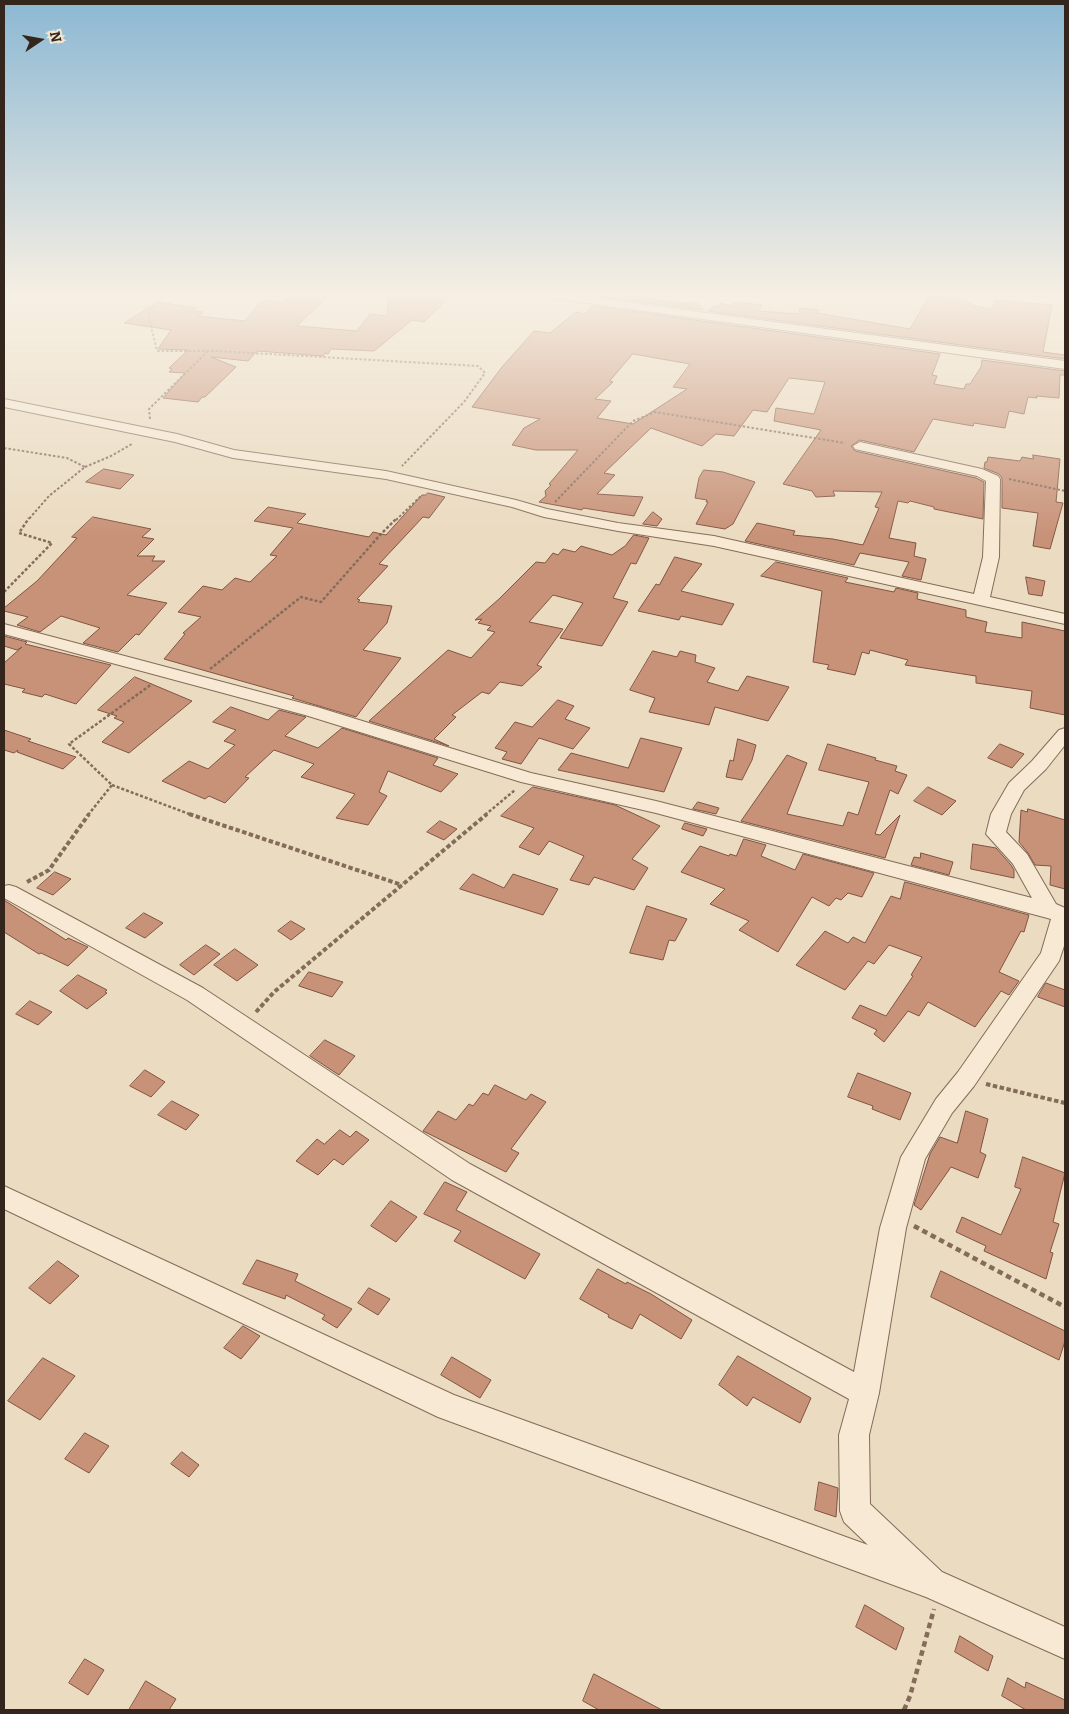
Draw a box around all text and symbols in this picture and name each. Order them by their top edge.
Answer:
north arrow [15,15,65,65]
text: N [46,30,65,44]

